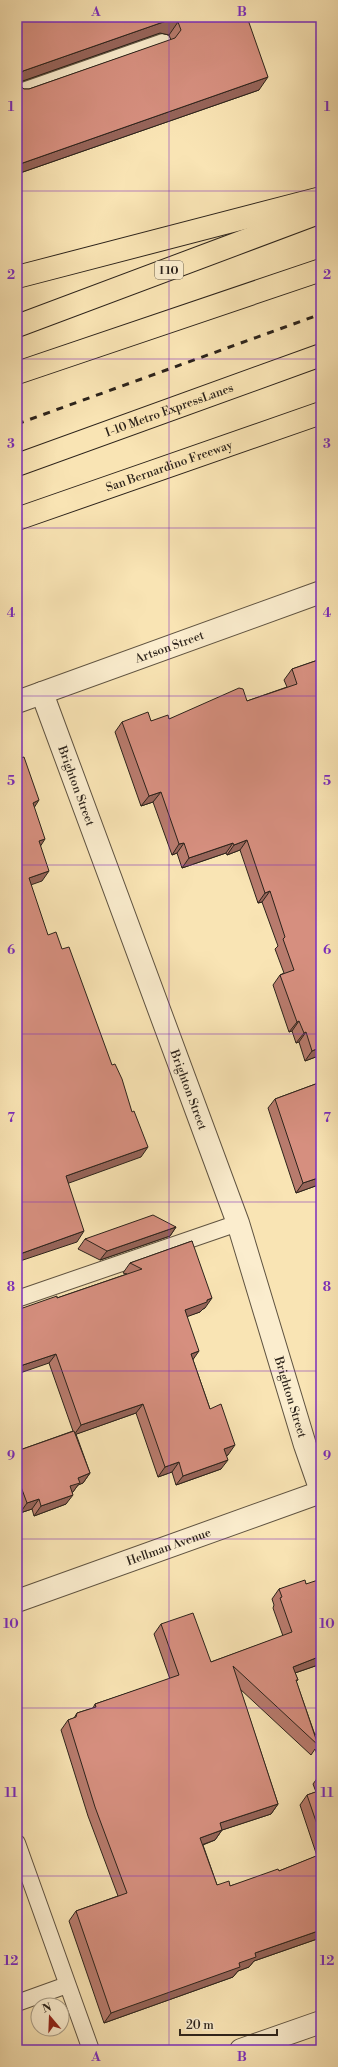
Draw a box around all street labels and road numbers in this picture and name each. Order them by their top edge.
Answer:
road number: I 10 [155,261,183,279]
street label: I-10 Metro ExpressLanes [103,380,236,440]
street label: San Bernardino Freeway [104,437,235,495]
street label: Artson Street [132,628,207,667]
street label: Brighton Street [54,743,98,829]
street label: Brighton Street [166,1047,210,1133]
street label: Brighton Street [270,1354,310,1441]
street label: Hellman Avenue [124,1525,213,1569]

